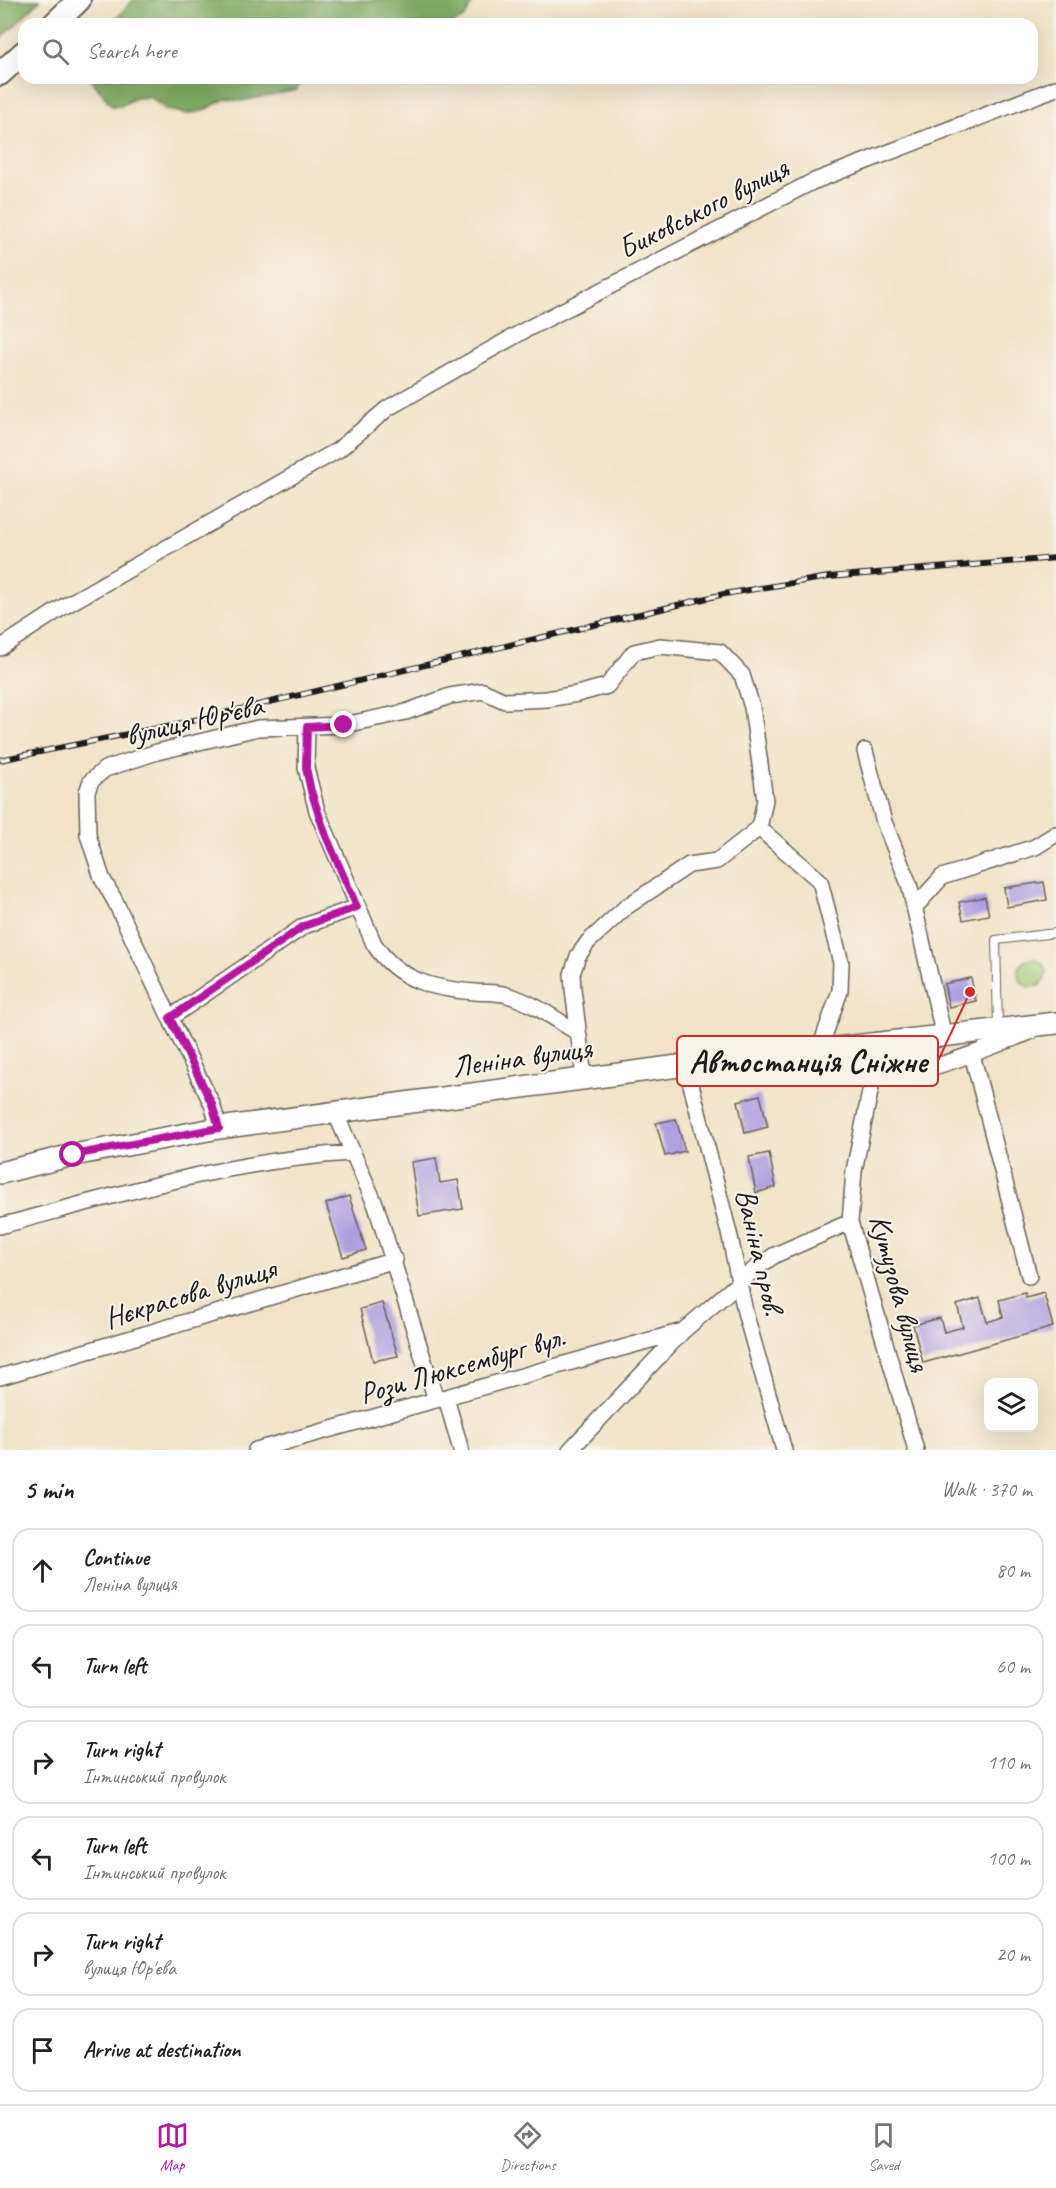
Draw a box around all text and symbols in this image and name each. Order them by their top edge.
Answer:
search box [18,18,1038,84]
icon: search [39,35,72,68]
text: Search here [87,37,177,65]
street label: Биковського вулиця [611,148,796,267]
street label: вулиця Юр'єва [122,685,268,754]
route end [330,711,356,737]
street label: Леніна вулиця [450,1028,595,1086]
callout: Автостанція Сніжне [677,1036,938,1086]
text: Автостанція Сніжне [689,1041,930,1082]
route start [59,1141,85,1167]
street label: Ваніна пров. [727,1185,793,1320]
street label: Кутузова вулиця [861,1210,939,1377]
street label: Нєкрасова вулиця [100,1248,283,1337]
street label: Рози Люксембург вул. [355,1317,569,1413]
map controls [984,1378,1038,1432]
button: layers [984,1378,1038,1432]
text: 5 min [24,1473,73,1506]
text: Walk · 370 m [942,1477,1032,1502]
text: Continue [83,1544,149,1572]
icon: ahead [26,1554,59,1587]
text: 80 m [996,1558,1030,1583]
text: Леніна вулиця [83,1572,177,1597]
icon: left [26,1650,59,1683]
text: Turn left [83,1652,147,1680]
text: 60 m [996,1654,1030,1679]
text: Turn right [83,1736,160,1764]
icon: right [26,1746,59,1779]
text: 110 m [987,1750,1030,1775]
text: Інтинський провулок [83,1764,226,1789]
text: Turn left [83,1832,147,1860]
icon: left [26,1842,59,1875]
text: 100 m [987,1846,1030,1871]
text: Інтинський провулок [83,1860,226,1885]
text: Turn right [83,1928,160,1956]
icon: right [26,1938,59,1971]
text: 20 m [996,1942,1030,1967]
text: вулиця Юр'єва [83,1956,176,1981]
icon: arrive [26,2034,59,2067]
text: Arrive at destination [83,2036,240,2064]
tab: Map [156,2119,189,2175]
tab: Directions [500,2119,556,2175]
tab: Saved [867,2119,900,2175]

